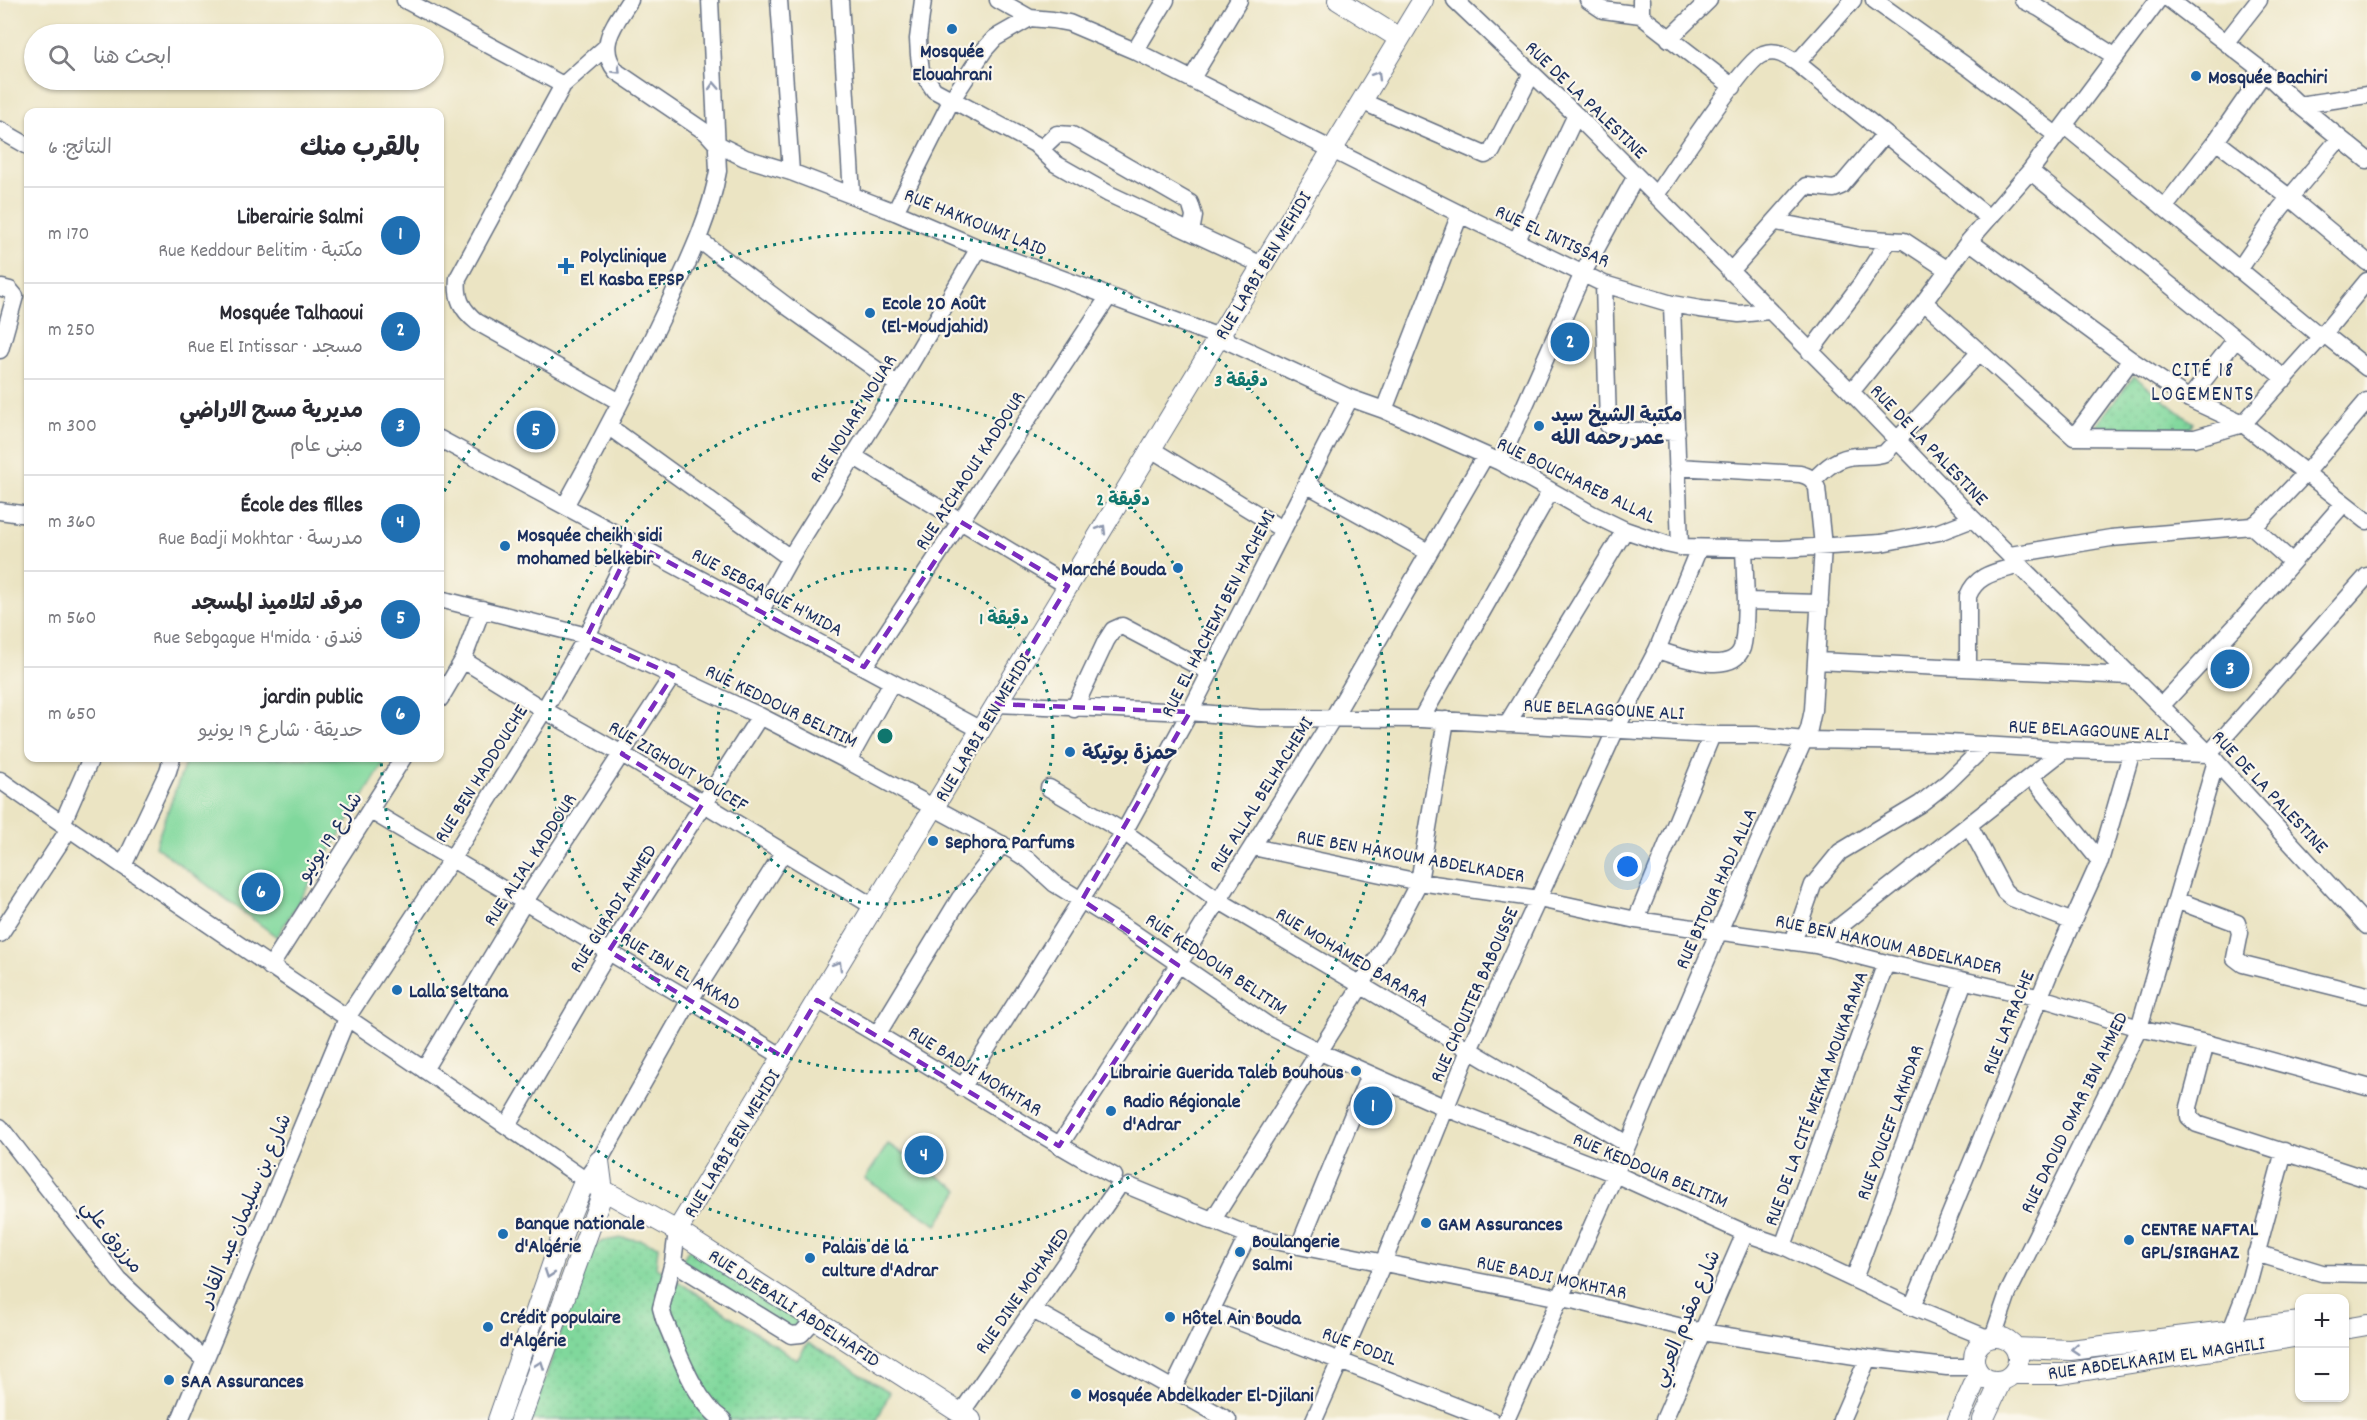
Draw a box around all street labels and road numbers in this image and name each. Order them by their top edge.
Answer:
street label: RUE DE LA PALESTINE [1518,36,1652,167]
street label: RUE HAKKOUMI LAID [899,182,1051,265]
street label: RUE LARBI BEN MEHIDI [1209,187,1320,346]
street label: RUE EL INTISSAR [1490,199,1614,276]
street label: RUE NOUARI NOUAR [804,350,905,489]
street label: RUE DE LA PALESTINE [1862,379,1993,513]
street label: RUE AICHAOUI KADDOUR [909,387,1034,557]
street label: RUE BOUCHAREB ALLAL [1491,431,1660,532]
street label: RUE EL HACHEMI BEN HACHEMI [1155,506,1284,723]
street label: RUE SEBGAGUE H'MIDA [686,542,847,646]
street label: RUE LARBI BEN MEHIDI [929,649,1040,808]
street label: RUE KEDDOUR BELITIM [700,659,862,757]
street label: RUE BELAGGOUNE ALI [1523,693,1685,729]
street label: RUE BEN HADDOUCHE [429,700,536,849]
street label: RUE ALLAL BELHACHEMI [1203,712,1322,879]
street label: RUE BELAGGOUNE ALI [2008,714,2170,750]
street label: RUE ZIGHOUT YOUCEF [602,715,753,820]
street label: RUE DE LA PALESTINE [2204,725,2334,861]
street label: شارع 19 يونيو [291,787,371,889]
street label: RUE ALIAL KADDOUR [478,789,585,933]
street label: RUE BITOUR HADJ ALLA [1670,804,1766,974]
street label: RUE BEN HAKOUM ABDELKADER [1294,824,1527,892]
street label: RUE GURADI AHMED [564,840,665,979]
street label: RUE MOHAMED BARARA [1269,902,1434,1016]
street label: RUE CHOUITER BABOUSSE [1424,903,1527,1088]
street label: RUE KEDDOUR BELITIM [1139,907,1292,1024]
street label: RUE BEN HAKOUM ABDELKADER [1772,908,2004,984]
street label: RUE IBN EL AKKAD [614,926,745,1020]
street label: RUE LATRACHE [1976,967,2043,1079]
street label: RUE DE LA CITÉ MEKKA MOUKARAMA [1759,968,1877,1230]
street label: RUE DAOUD OMAR IBN AHMED [2015,1008,2137,1219]
street label: RUE BADJI MOKHTAR [902,1020,1047,1125]
street label: RUE YOUCEF LAKHDAR [1851,1041,1933,1205]
street label: RUE LARBI BEN MEHIDI [678,1065,789,1224]
street label: شارع بن سليمان عبد القادر [192,1110,300,1314]
street label: RUE KEDDOUR BELITIM [1568,1126,1732,1217]
street label: مرزوق علي [72,1195,148,1281]
street label: RUE DINE MOHAMED [969,1223,1078,1361]
street label: RUE DJEBAILI ABDELHAFID [702,1243,885,1376]
street label: شارع مقدم العربي [1646,1246,1730,1392]
street label: RUE BADJI MOKHTAR [1474,1249,1629,1309]
street label: RUE FODIL [1317,1321,1400,1375]
street label: RUE ABDELKARIM EL MAGHILI [2046,1331,2267,1389]

